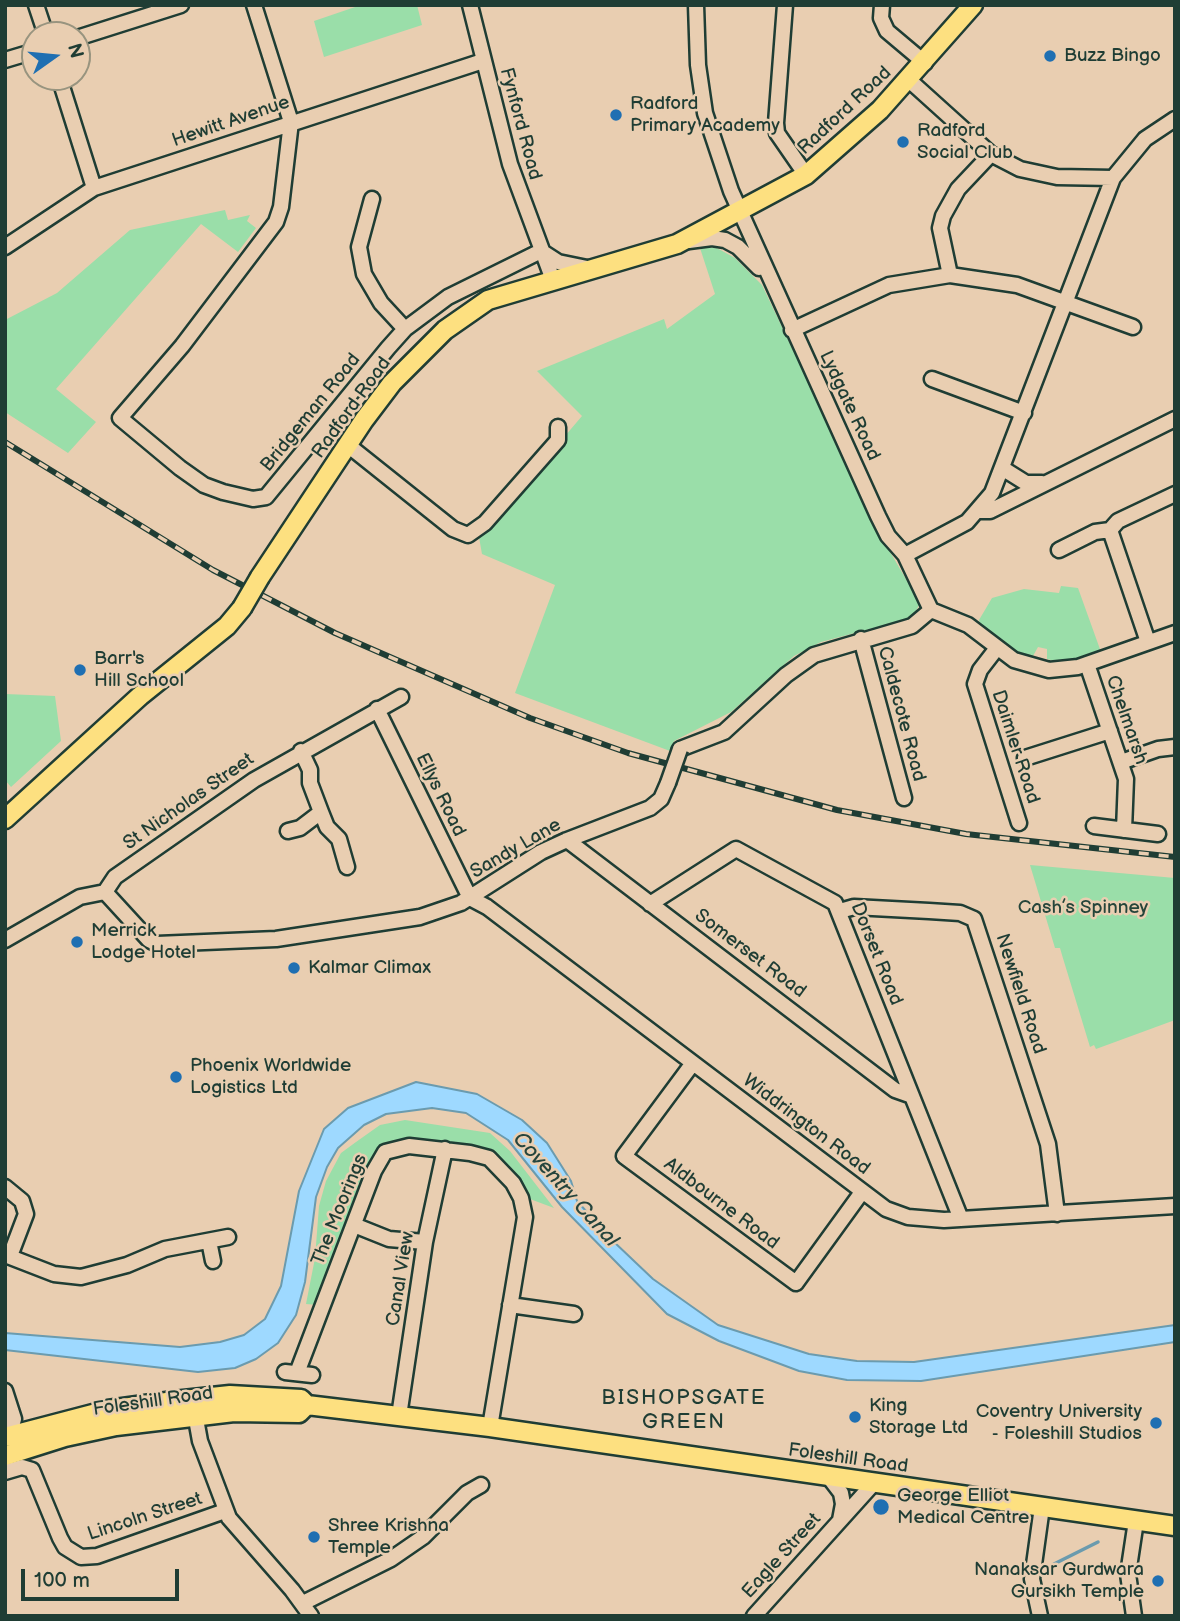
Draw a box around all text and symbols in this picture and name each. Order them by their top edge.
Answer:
north arrow [21,21,91,91]
text: N [62,41,88,61]
place label: Buzz Bingo [1064,45,1161,67]
marker: Buzz Bingo [1042,48,1058,64]
street label: Radford Road [794,62,896,160]
street label: Fynford Road [494,65,546,183]
street label: Hewitt Avenue [169,91,293,153]
place label: Radford Primary Academy [630,93,780,137]
marker: Radford Primary Academy [608,107,624,123]
place label: Radford Social Club [917,120,1013,164]
marker: Radford Social Club [895,134,911,150]
street label: Lydgate Road [814,347,884,465]
street label: Bridgeman Road [256,349,366,477]
street label: Radford Road [308,353,396,463]
street label: Caldecote Road [872,644,930,784]
place label: Barr's Hill School [94,648,184,692]
marker: Barr's Hill School [72,662,88,678]
street label: Chelmarsh [1100,672,1152,768]
street label: Daimler Road [986,687,1044,807]
street label: St Nicholas Street [119,748,259,856]
street label: Ellys Road [410,750,470,840]
street label: Sandy Lane [467,814,565,884]
park label: Cash’s Spinney [1018,897,1148,919]
street label: Dorset Road [845,899,907,1009]
street label: Somerset Road [690,905,810,1003]
place label: Merrick Lodge Hotel [91,920,196,964]
street label: Newfield Road [990,931,1050,1057]
marker: Merrick Lodge Hotel [69,934,85,950]
place label: Kalmar Climax [308,957,431,979]
marker: Kalmar Climax [286,960,302,976]
place label: Phoenix Worldwide Logistics Ltd [190,1055,351,1099]
marker: Phoenix Worldwide Logistics Ltd [168,1069,184,1085]
street label: Widdrington Road [738,1070,874,1180]
water label: Coventry Canal [507,1127,623,1253]
street label: The Moorings [307,1151,373,1269]
street label: Aldbourne Road [659,1153,783,1255]
street label: Canal View [382,1230,420,1328]
street label: Foleshill Road [92,1382,214,1422]
district label: BISHOPSGATE GREEN [603,1386,765,1436]
place label: King Storage Ltd [869,1395,968,1439]
place label: Coventry University - Foleshill Studios [976,1401,1142,1445]
marker: King Storage Ltd [847,1409,863,1425]
marker: Coventry University - Foleshill Studios [1148,1415,1164,1431]
street label: Foleshill Road [787,1439,909,1479]
place label: George Elliot Medical Centre [897,1485,1029,1529]
street label: Lincoln Street [85,1488,205,1546]
marker: George Elliot Medical Centre [871,1497,891,1517]
street label: Eagle Street [738,1509,826,1603]
place label: Shree Krishna Temple [328,1515,449,1559]
marker: Shree Krishna Temple [306,1529,322,1545]
scale bar [24,1554,182,1598]
place label: Nanaksar Gurdwara Gursikh Temple [974,1559,1144,1603]
text: 100 m [34,1568,90,1593]
marker: Nanaksar Gurdwara Gursikh Temple [1150,1573,1166,1589]

